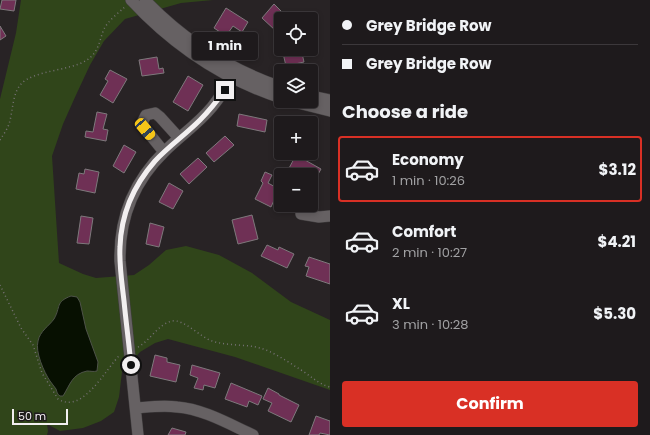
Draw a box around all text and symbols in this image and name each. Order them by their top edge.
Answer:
map controls [274,12,318,212]
button: locate [274,12,318,56]
text: Grey Bridge Row [366,15,492,36]
callout: 1 min [192,32,258,60]
text: 1 min [208,36,242,55]
text: Grey Bridge Row [366,53,492,74]
button: layers [274,64,318,108]
route end [216,81,234,99]
text: Choose a ride [342,99,468,124]
car [133,116,157,142]
button: + [274,116,318,160]
text: Economy [392,149,464,170]
icon: car [344,151,380,187]
text: $3.12 [599,159,636,180]
button: − [274,168,318,212]
text: 1 min · 10:26 [392,171,465,190]
text: Comfort [392,221,456,242]
icon: car [344,223,380,259]
text: $4.21 [598,231,636,252]
text: 2 min · 10:27 [392,243,467,262]
text: XL [392,293,410,314]
icon: car [344,295,380,331]
text: $5.30 [593,303,636,324]
text: 3 min · 10:28 [392,315,469,334]
route start [122,356,140,374]
button: Confirm [342,381,638,427]
scale bar [12,407,68,426]
text: 50 m [18,408,46,424]

